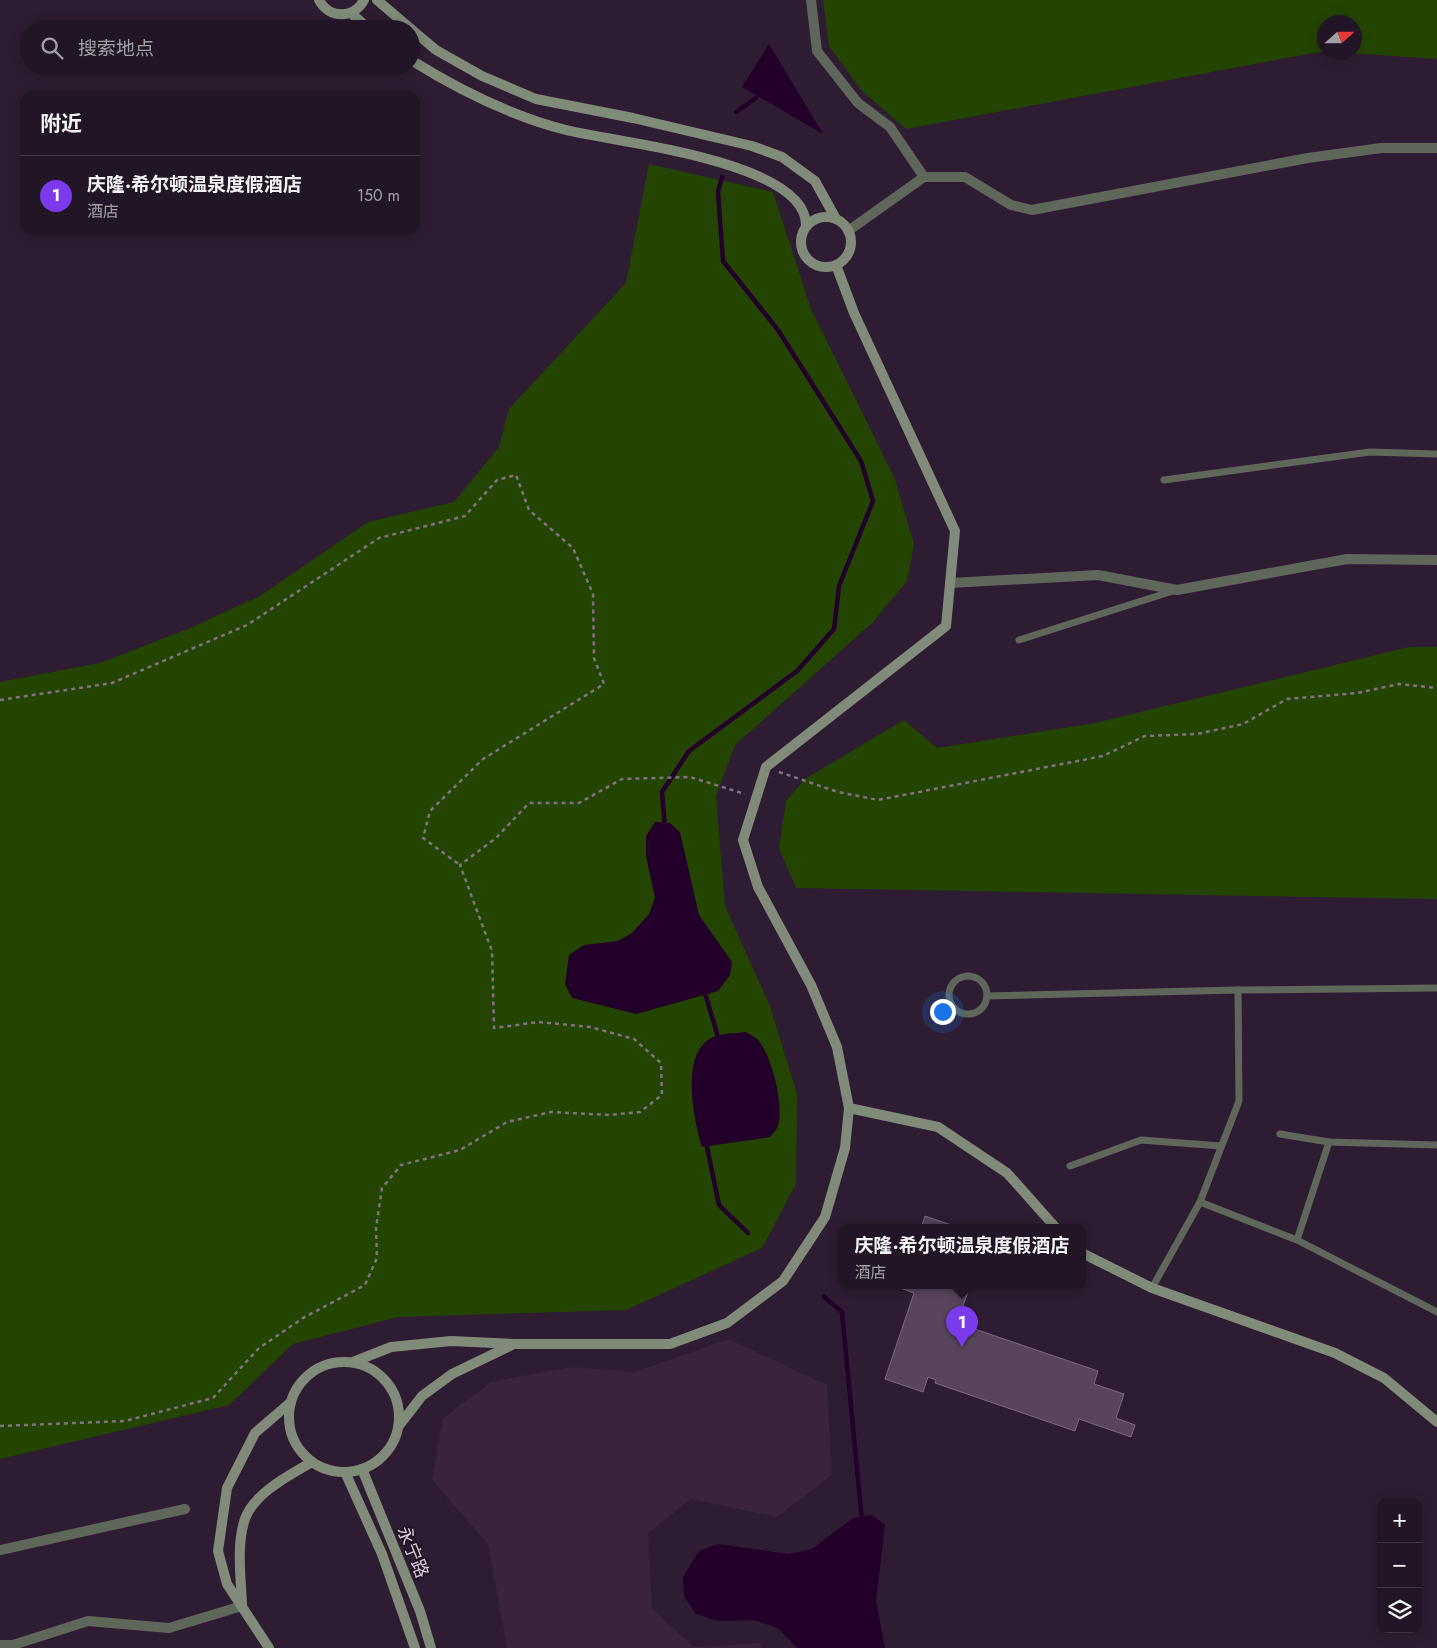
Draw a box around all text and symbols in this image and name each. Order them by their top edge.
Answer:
north arrow [1317,15,1362,60]
search box [20,20,420,75]
icon: search [38,34,66,62]
text: 搜索地点 [78,35,154,62]
text: 附近 [40,109,82,139]
text: 庆隆·希尔顿温泉度假酒店 [87,171,302,198]
text: 1 [52,184,60,207]
text: 150 m [357,184,400,207]
text: 酒店 [87,200,119,223]
your location [930,999,956,1025]
popup [838,1224,1086,1289]
text: 庆隆·希尔顿温泉度假酒店 [854,1232,1070,1259]
text: 酒店 [854,1261,886,1284]
pin: 1 [946,1306,978,1347]
map controls [1377,1498,1422,1633]
button: + [1377,1498,1422,1543]
street label: 永宁路 [391,1522,435,1582]
button: − [1377,1543,1422,1588]
button: layers [1377,1588,1422,1633]

